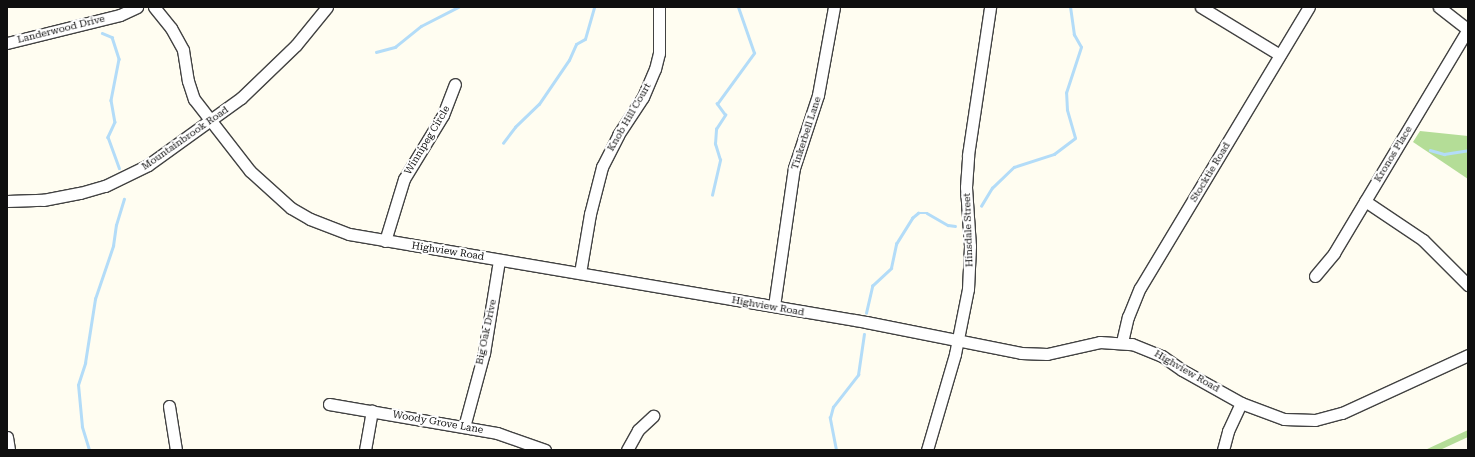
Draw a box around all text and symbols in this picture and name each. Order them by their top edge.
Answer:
street label: Landerwood Drive [16,12,106,46]
street label: Knob Hill Court [605,81,653,153]
street label: Tinkerbell Lane [789,95,823,171]
street label: Winnipeg Circle [402,103,452,177]
street label: Mountainbrook Road [139,104,231,172]
street label: Kronos Place [1372,124,1414,184]
street label: Stocktie Road [1188,140,1232,204]
street label: Hinsdale Street [961,193,975,267]
street label: Highview Road [411,239,485,263]
street label: Highview Road [731,294,805,318]
street label: Big Oak Drive [473,298,499,366]
street label: Highview Road [1152,347,1222,395]
street label: Woody Grove Lane [392,408,484,436]

